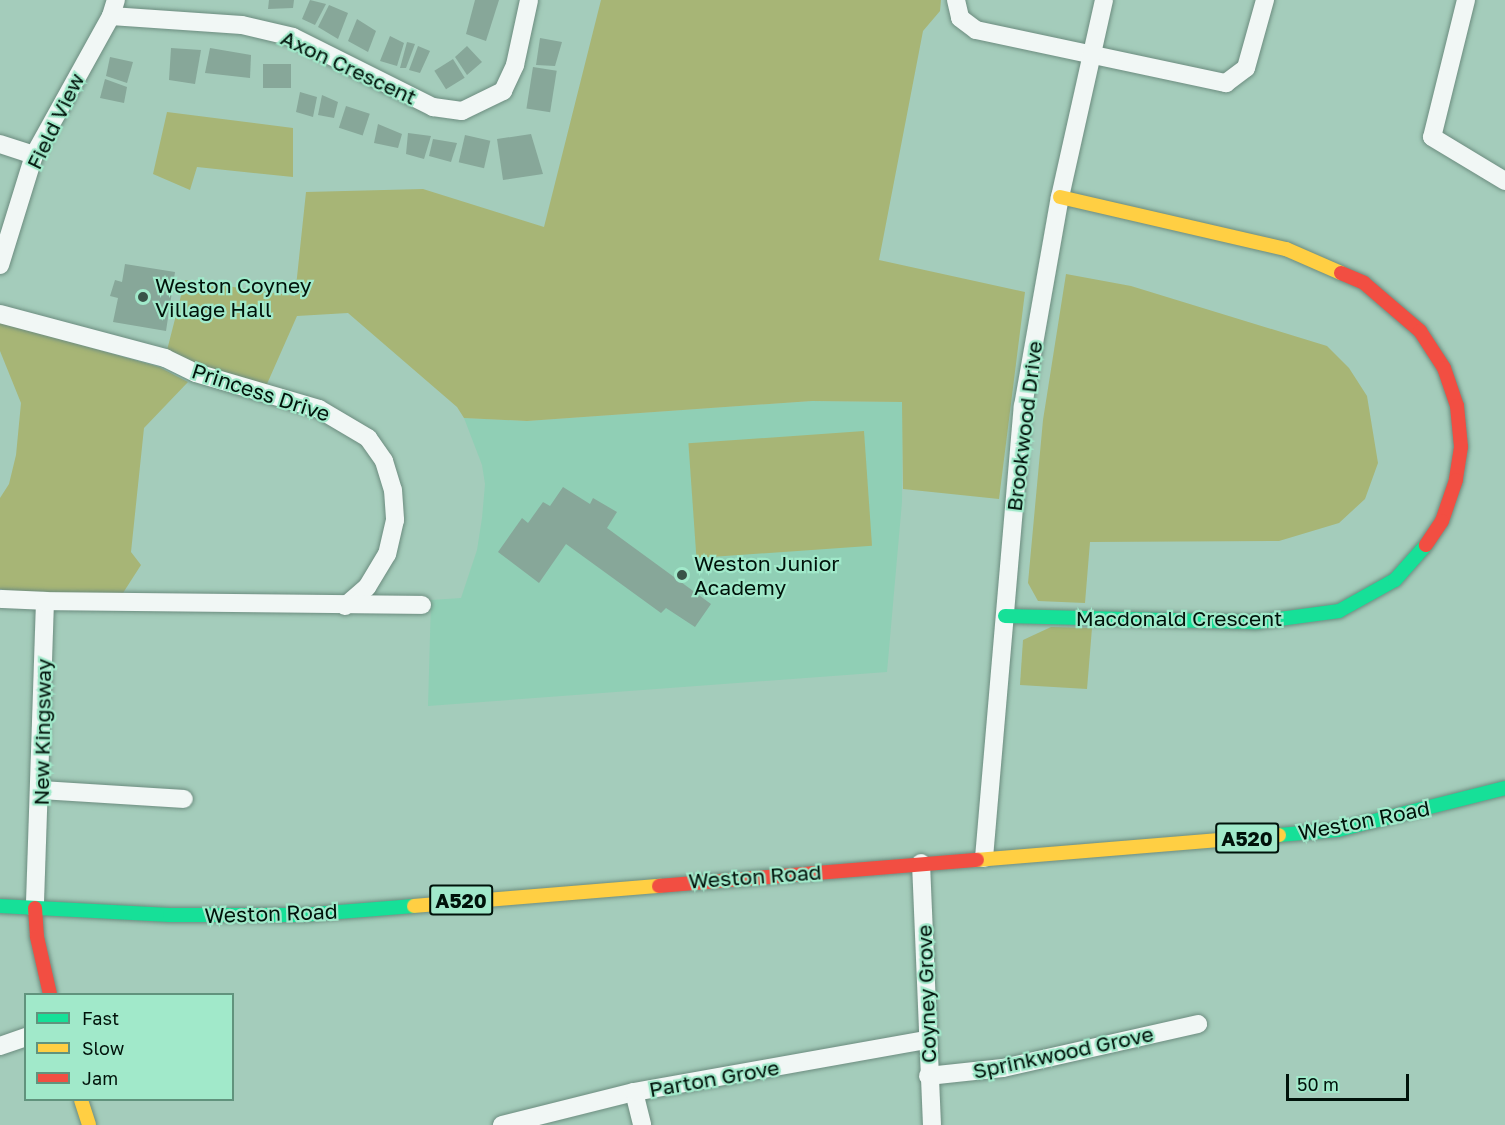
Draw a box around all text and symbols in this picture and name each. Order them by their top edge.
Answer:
street label: Axon Crescent [277,25,421,109]
street label: Field View [21,69,89,173]
place label: Weston Coyney Village Hall [155,272,311,322]
marker: Weston Coyney Village Hall [136,290,150,304]
street label: Brookwood Drive [1001,339,1047,513]
street label: Princess Drive [189,358,333,426]
place label: Weston Junior Academy [694,550,839,600]
marker: Weston Junior Academy [675,568,689,582]
street label: Macdonald Crescent [1076,605,1282,631]
street label: New Kingsway [28,658,56,806]
street label: Weston Road [1296,795,1432,845]
road number: A520 [1214,821,1280,855]
street label: Weston Road [688,859,822,893]
road number: A520 [428,883,494,917]
street label: Weston Road [204,898,338,928]
street label: Coyney Grove [911,924,941,1064]
legend [24,993,234,1101]
text: Fast [82,1007,119,1029]
street label: Sprinkwood Grove [970,1021,1156,1083]
text: Slow [82,1037,124,1059]
street label: Parton Grove [647,1054,781,1102]
scale bar [1289,1062,1412,1100]
text: Jam [82,1067,118,1089]
text: 50 m [1297,1073,1339,1095]

